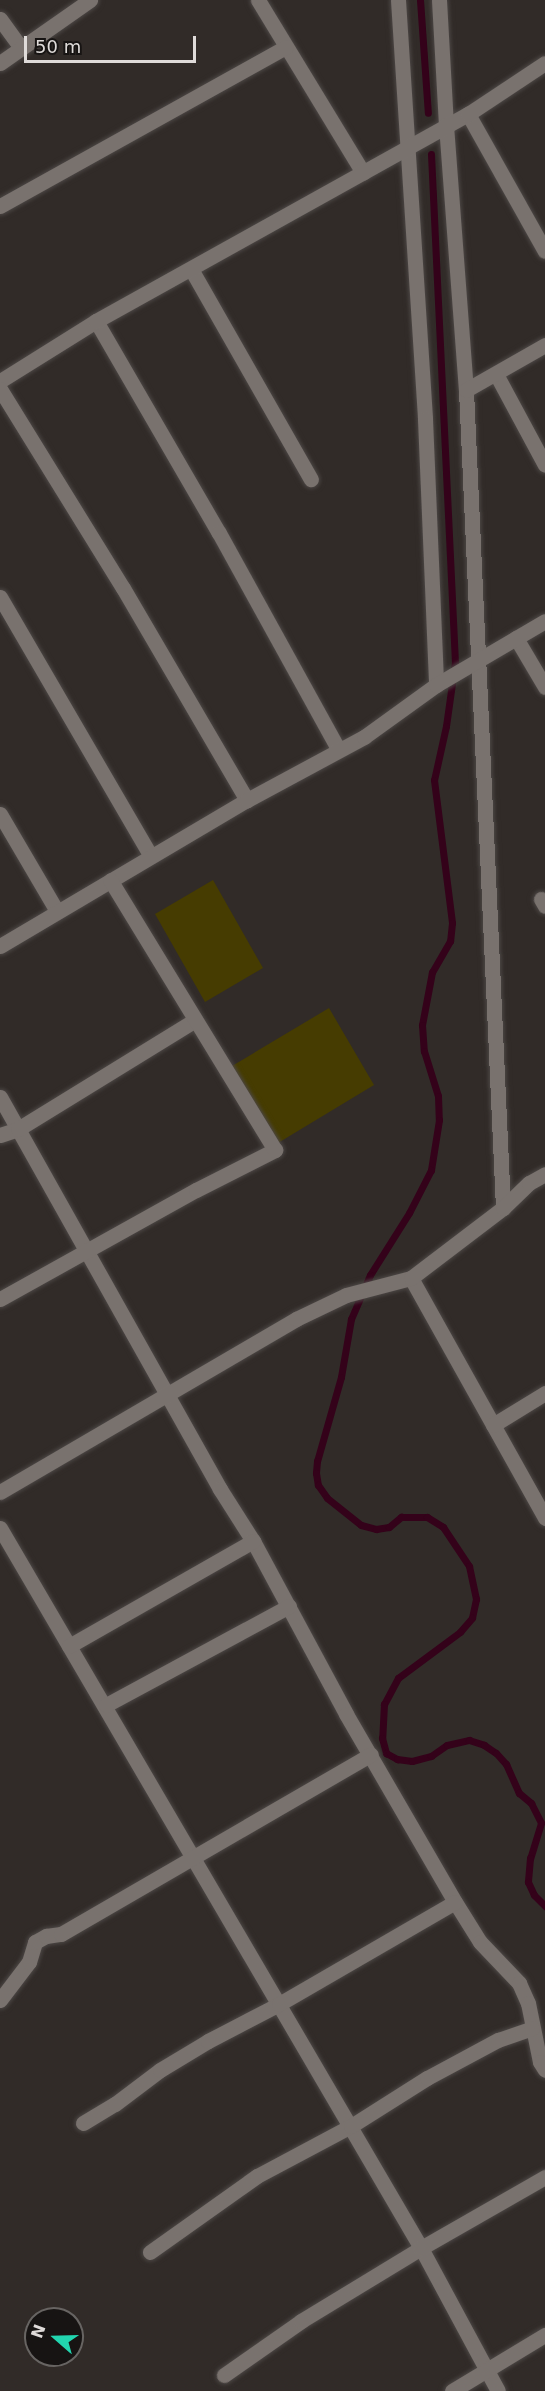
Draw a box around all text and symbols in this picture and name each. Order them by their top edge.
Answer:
scale bar [27,24,200,62]
text: 50 m [35,36,81,57]
north arrow [24,2307,84,2367]
text: N [27,2322,50,2341]

